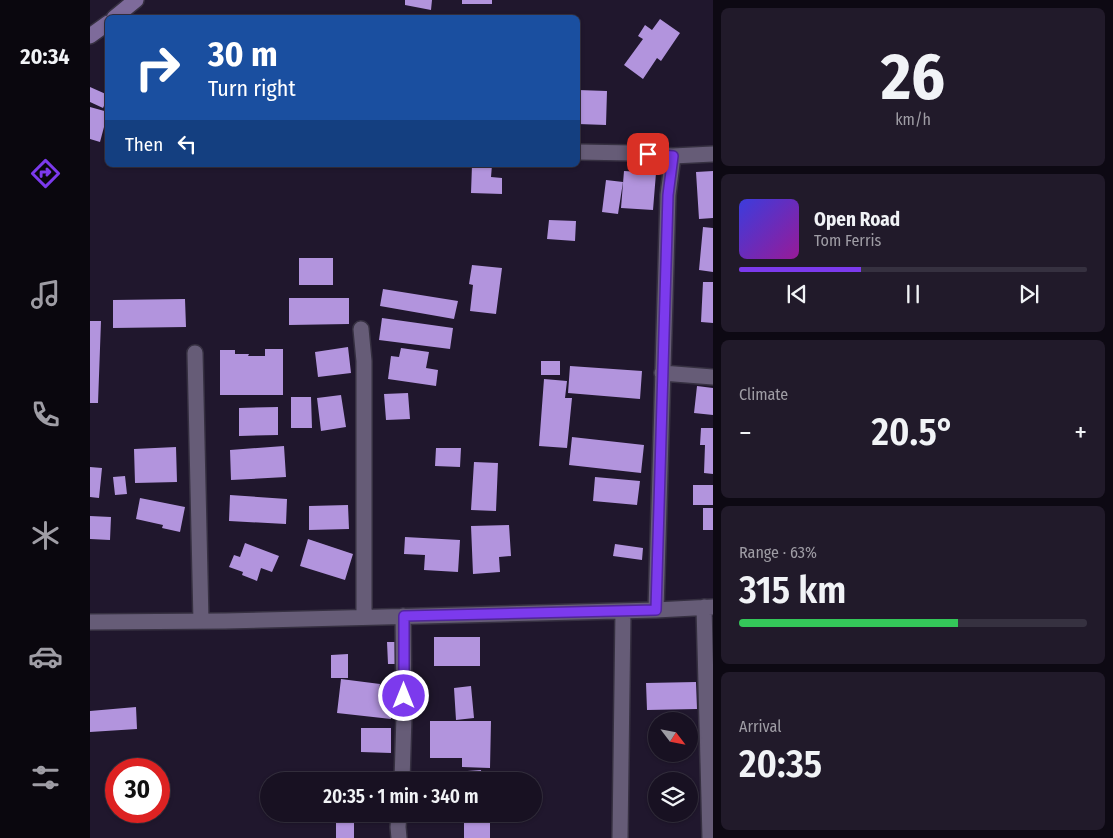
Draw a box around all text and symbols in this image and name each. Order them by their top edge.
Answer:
text: 30 m [208,33,278,75]
icon: right [125,35,190,100]
text: 26 [881,38,945,116]
text: 20:34 [20,43,70,70]
text: Turn right [208,75,296,102]
text: km/h [895,110,931,129]
icon: left [173,130,201,158]
text: Then [125,133,163,156]
pin [627,133,669,175]
icon: arrive [634,140,662,168]
icon: directions [28,156,63,191]
text: Open Road [814,208,900,231]
text: Tom Ferris [814,231,881,250]
icon: music [28,277,63,312]
icon: previous [783,280,811,308]
icon: pause [899,280,927,308]
icon: next [1015,280,1043,308]
text: Climate [739,385,788,404]
icon: phone [28,397,63,432]
text: 20.5° [872,409,954,455]
text: − [739,416,752,449]
text: + [1074,416,1087,449]
icon: climate [28,518,63,553]
text: Range · 63% [739,543,817,562]
text: 315 km [739,567,846,613]
icon: car [28,639,63,674]
position arrow [377,669,429,721]
north arrow [648,712,698,762]
map controls [648,712,698,822]
text: Arrival [739,717,781,736]
text: 20:35 [739,741,822,787]
speed limit sign: 30 [105,758,170,823]
icon: filters [28,760,63,795]
button: layers [648,772,698,822]
text: 20:35 · 1 min · 340 m [323,785,479,808]

